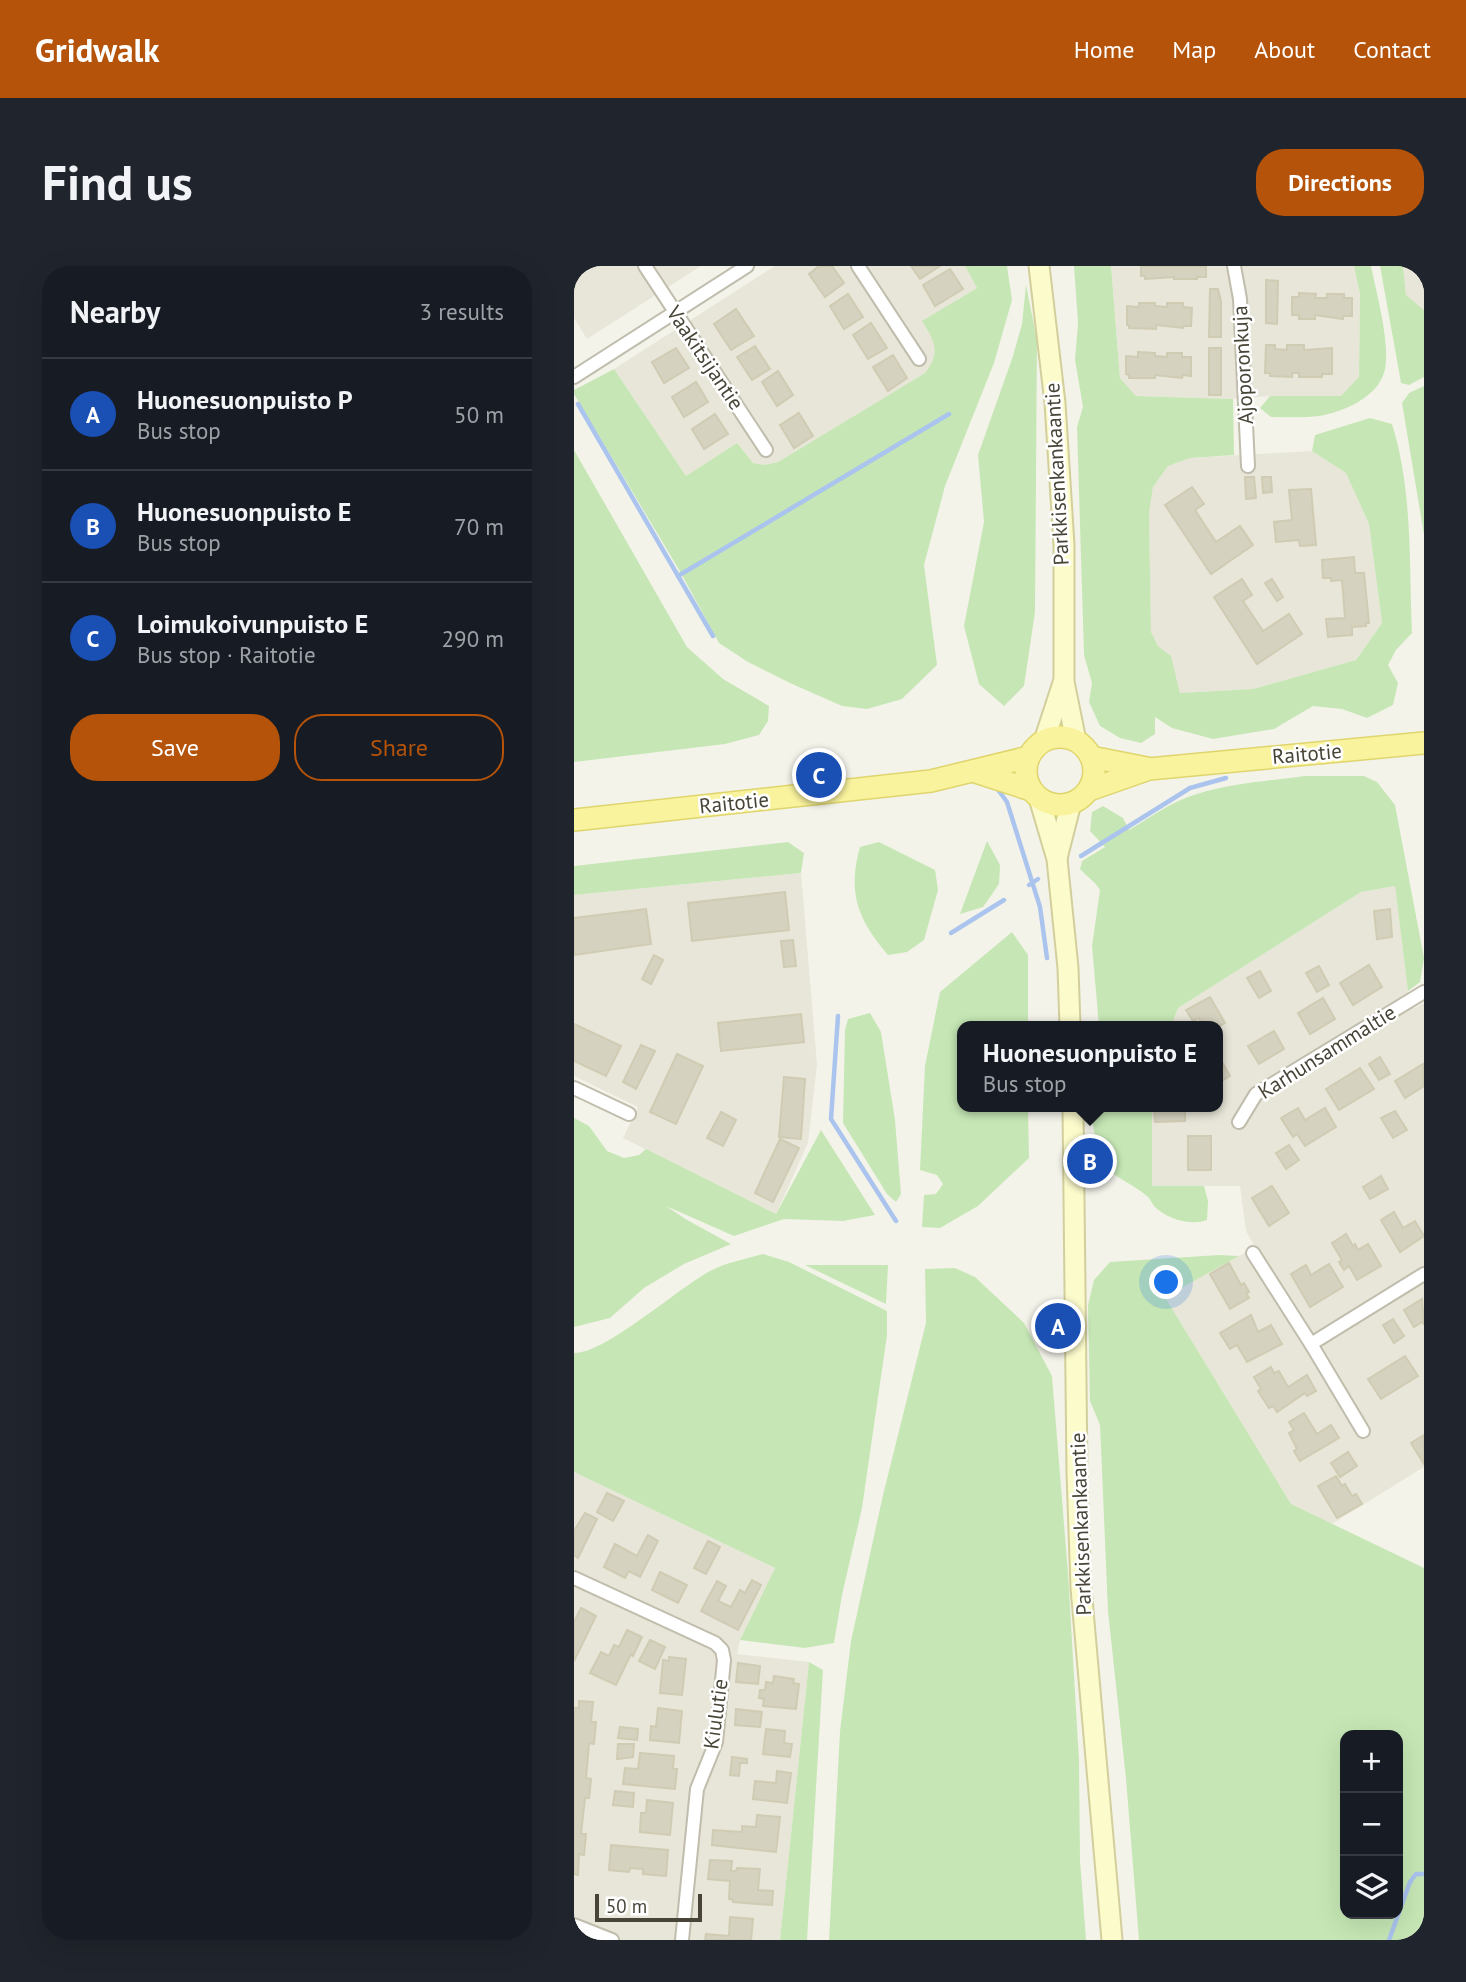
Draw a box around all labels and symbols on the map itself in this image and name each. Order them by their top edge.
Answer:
street label: Vaakitsijantie [660,300,750,415]
street label: Ajoporonkuja [1226,305,1259,425]
street label: Parkkisenkankaantie [1038,382,1075,566]
street label: Raitotie [1271,737,1343,770]
pin: C [796,749,842,801]
street label: Raitotie [698,785,770,820]
street label: Karhunsammaltie [1253,998,1401,1105]
pin: B [1067,1135,1113,1187]
your location [1149,1265,1183,1299]
pin: A [1035,1300,1081,1352]
street label: Parkkisenkankaantie [1064,1432,1097,1616]
street label: Kiulutie [697,1677,734,1751]
scale bar [595,1891,702,1923]

